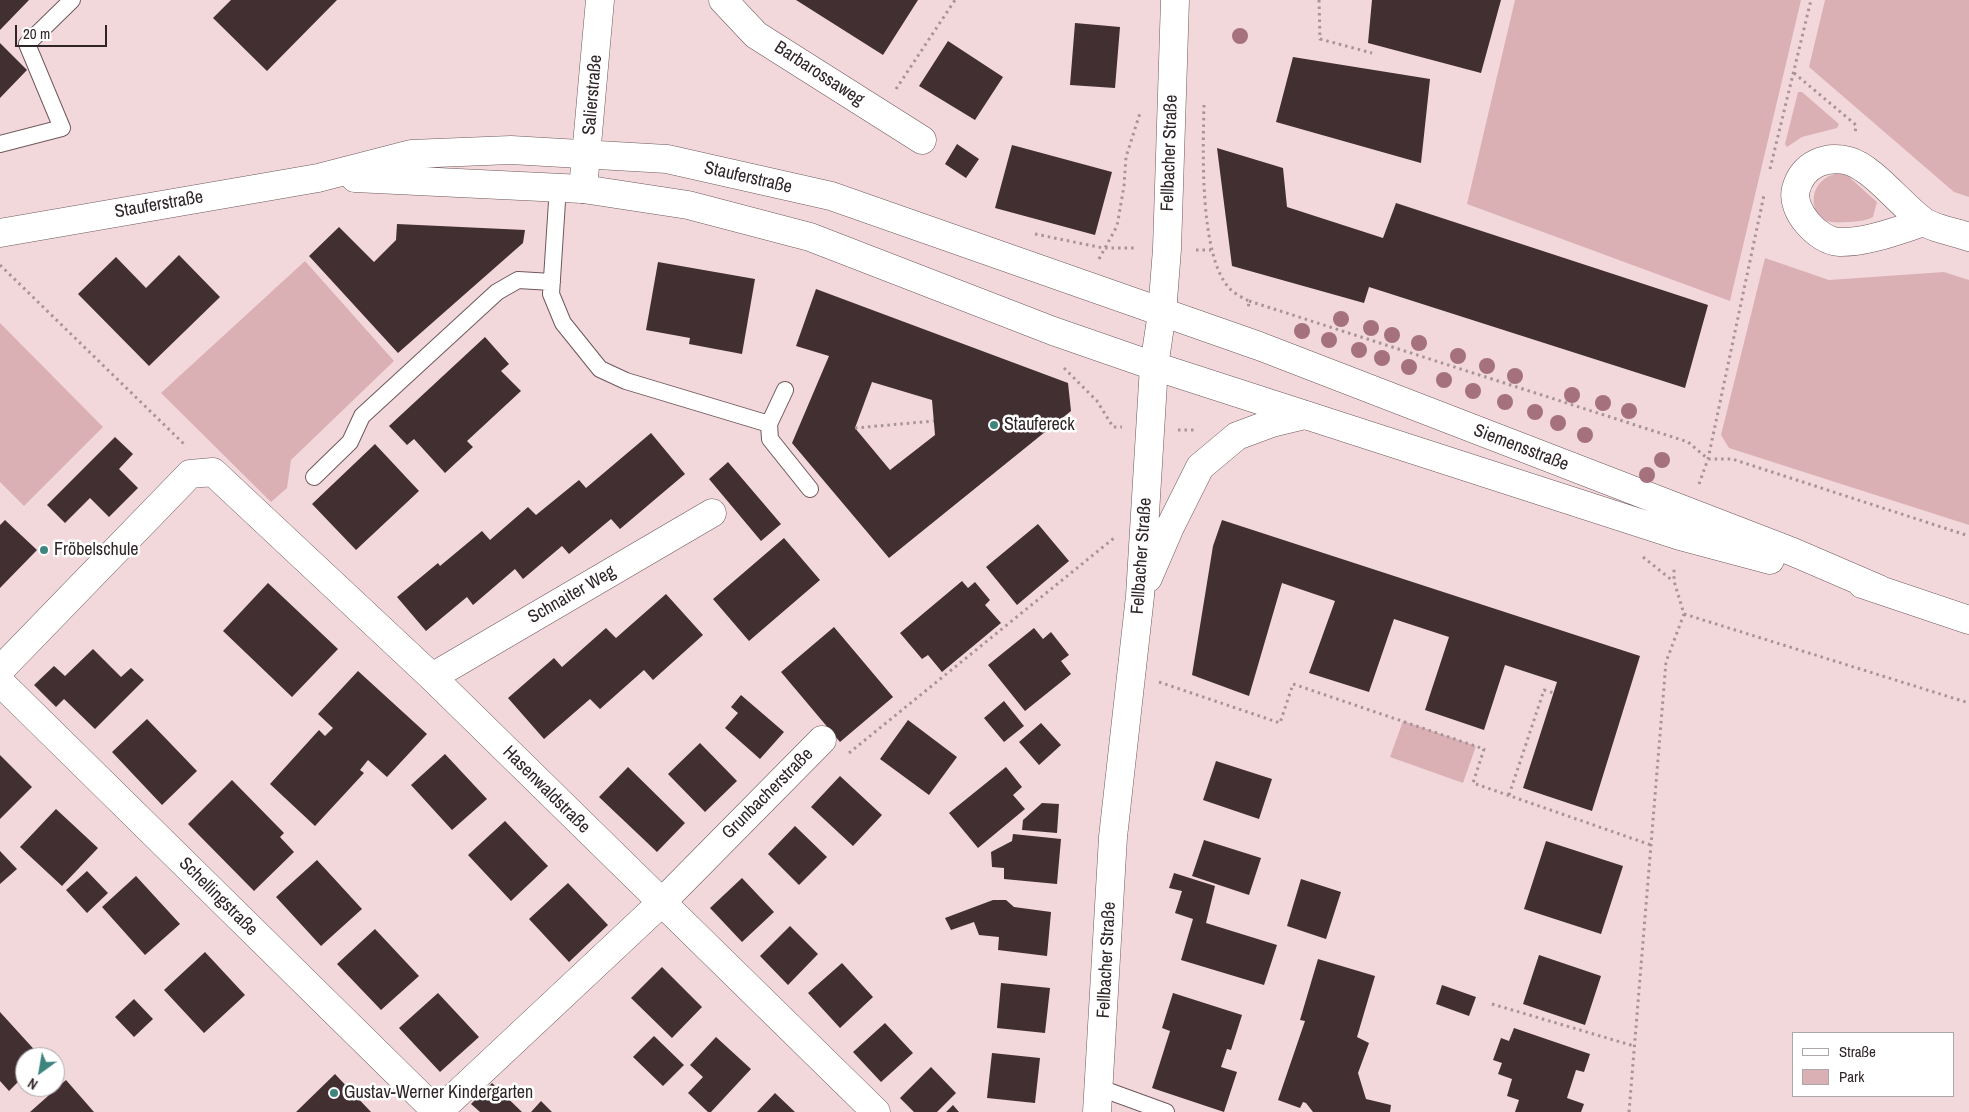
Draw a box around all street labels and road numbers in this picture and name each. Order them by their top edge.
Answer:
street label: Barbarossaweg [770,37,868,111]
street label: Salierstraße [579,54,607,136]
street label: Fellbacher Straße [1157,94,1183,212]
street label: Stauferstraße [702,157,794,199]
street label: Stauferstraße [113,187,205,223]
street label: Siemensstraße [1470,420,1572,476]
street label: Fellbacher Straße [1127,497,1157,615]
street label: Schnaiter Weg [524,561,620,629]
street label: Hasenwaldstraße [498,742,594,838]
street label: Grunbacherstraße [718,744,818,844]
street label: Schellingstraße [174,853,262,941]
street label: Fellbacher Straße [1093,901,1121,1019]

